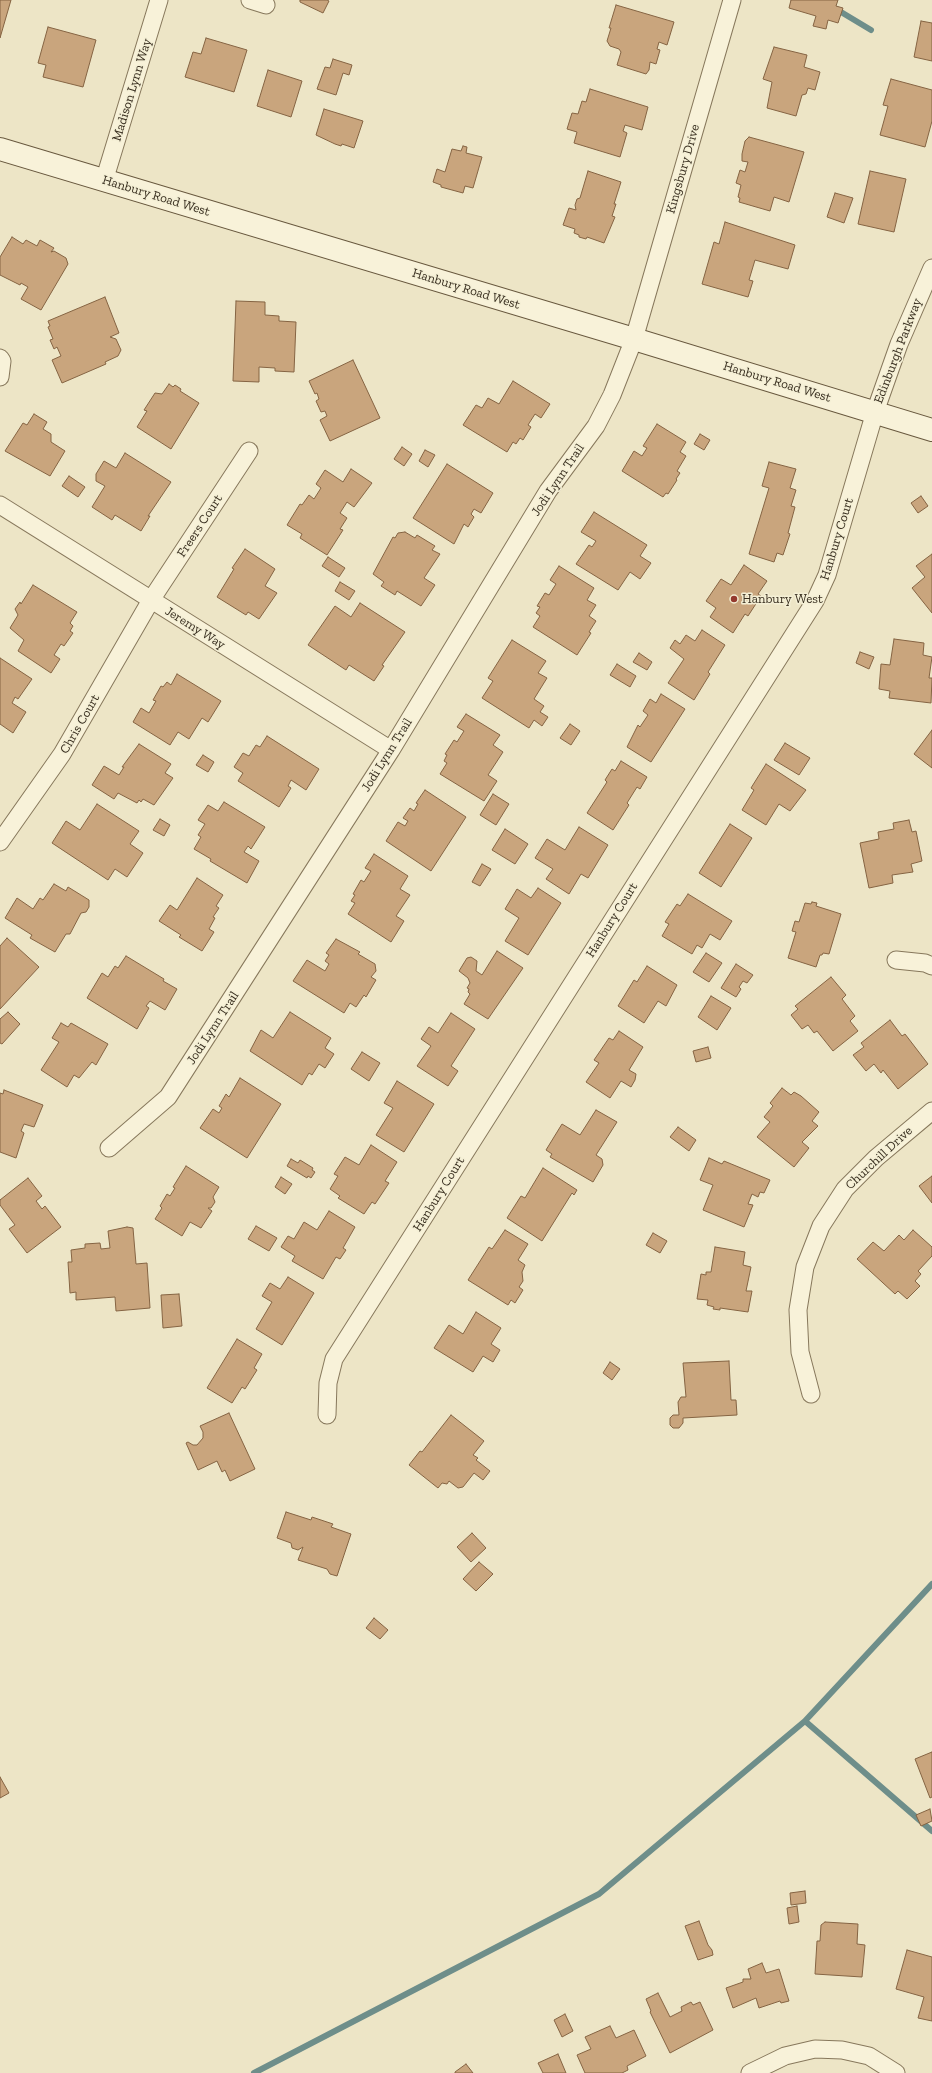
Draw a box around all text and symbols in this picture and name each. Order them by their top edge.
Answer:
street label: Madison Lynn Way [109,37,155,143]
street label: Kingsbury Drive [663,123,703,215]
street label: Hanbury Road West [100,172,212,220]
street label: Hanbury Road West [410,265,522,313]
street label: Edinburgh Parkway [871,296,925,406]
street label: Hanbury Road West [721,358,833,406]
street label: Jodi Lynn Trail [528,441,588,519]
street label: Freers Court [174,492,226,560]
street label: Hanbury Court [817,496,857,582]
place label: Hanbury West [742,591,823,607]
marker: Hanbury West [729,594,739,604]
street label: Jeremy Way [162,603,228,653]
street label: Chris Court [57,691,103,757]
street label: Jodi Lynn Trail [358,715,416,795]
street label: Hanbury Court [583,880,641,960]
street label: Jodi Lynn Trail [184,989,242,1067]
street label: Churchill Drive [842,1123,916,1193]
street label: Hanbury Court [410,1154,468,1234]

